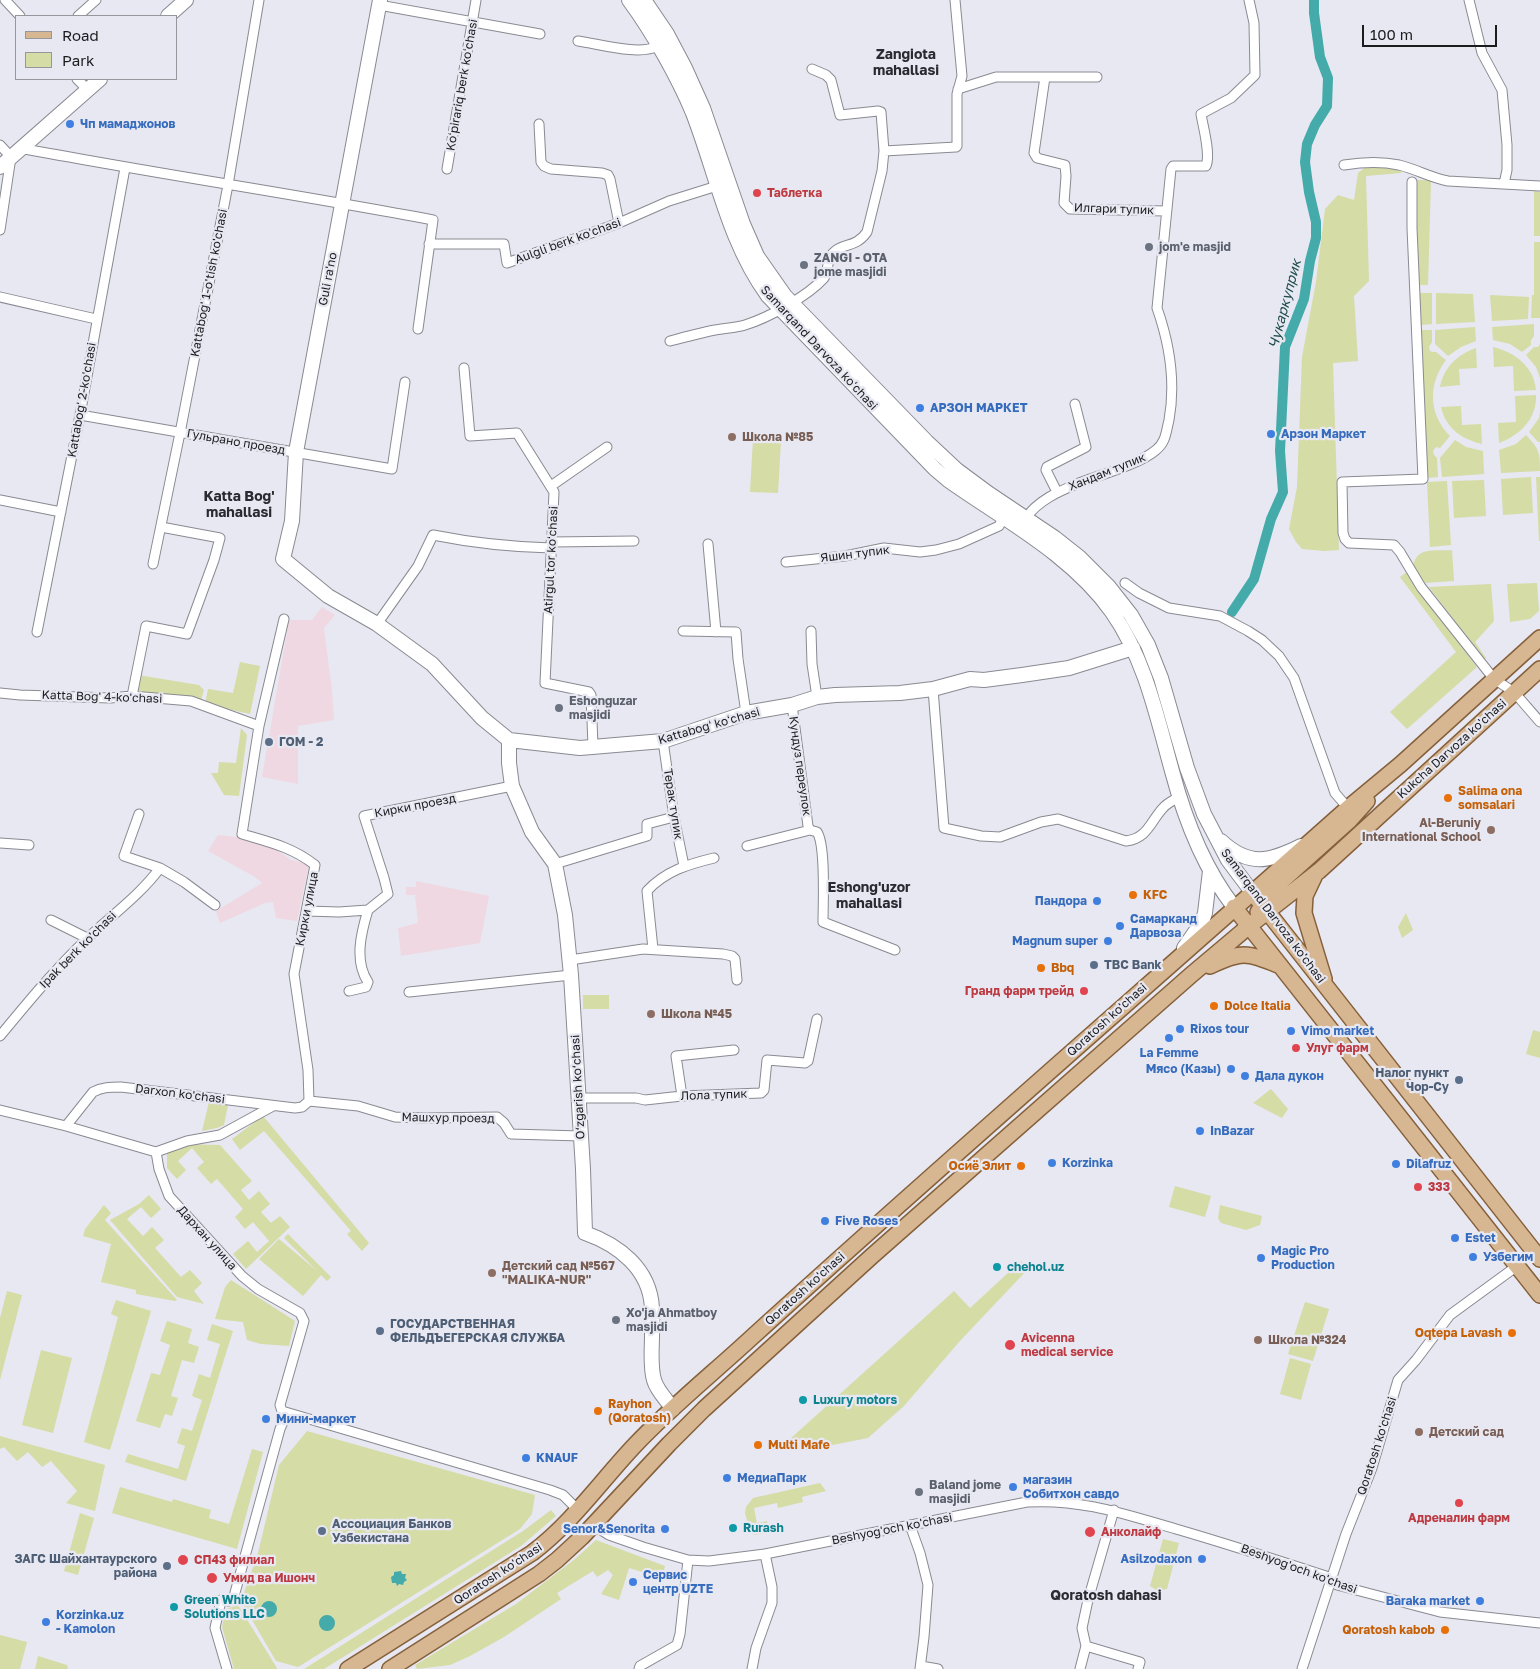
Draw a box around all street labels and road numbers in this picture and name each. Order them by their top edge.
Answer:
street label: Koʻpirariq berk koʻchasi [443,18,481,152]
street label: Илгари тупик [1074,200,1154,218]
street label: Kattabog' 1-o'tish ko'chasi [188,208,230,358]
street label: Aulgli berk koʻchasi [513,215,623,267]
street label: Guli ra'no [316,251,340,307]
street label: Samarqand Darvoza koʻchasi [758,283,880,413]
street label: Kattabog' 2-ko'chasi [65,341,99,459]
street label: Гульрано проезд [186,426,286,458]
street label: Хандам тупик [1066,450,1148,494]
street label: Atirgul tor koʻchasi [541,506,561,614]
street label: Яшин тупик [819,543,891,565]
street label: Katta Bog' 4-ko'chasi [41,688,163,706]
street label: Kukcha Darvoza ko'chasi [1395,696,1509,802]
street label: Kattabogʻ koʻchasi [656,705,762,747]
street label: Кундуз переулок [786,715,814,817]
street label: Терак тупик [660,767,686,841]
street label: Кирки проезд [373,791,457,821]
street label: Samarqand Darvoza ko'chasi [1218,846,1328,986]
street label: Кирки улица [293,871,321,947]
street label: Ipak berk ko'chasi [37,909,119,991]
street label: Qoratosh ko'chasi [1064,980,1150,1060]
street label: O‘zgarish ko‘chasi [568,1034,588,1140]
street label: Darxon ko'chasi [134,1081,226,1107]
street label: Лола тупик [680,1087,748,1103]
street label: Машхур проезд [401,1110,495,1126]
street label: Дархан улица [174,1203,240,1273]
street label: Qoratosh ko'chasi [762,1249,848,1329]
street label: Qoratosh ko'chasi [1354,1395,1400,1497]
street label: Beshyog'och ko'chasi [830,1510,954,1548]
street label: Qoratosh ko'chasi [451,1540,545,1608]
street label: Beshyog'och ko'chasi [1239,1541,1359,1597]

